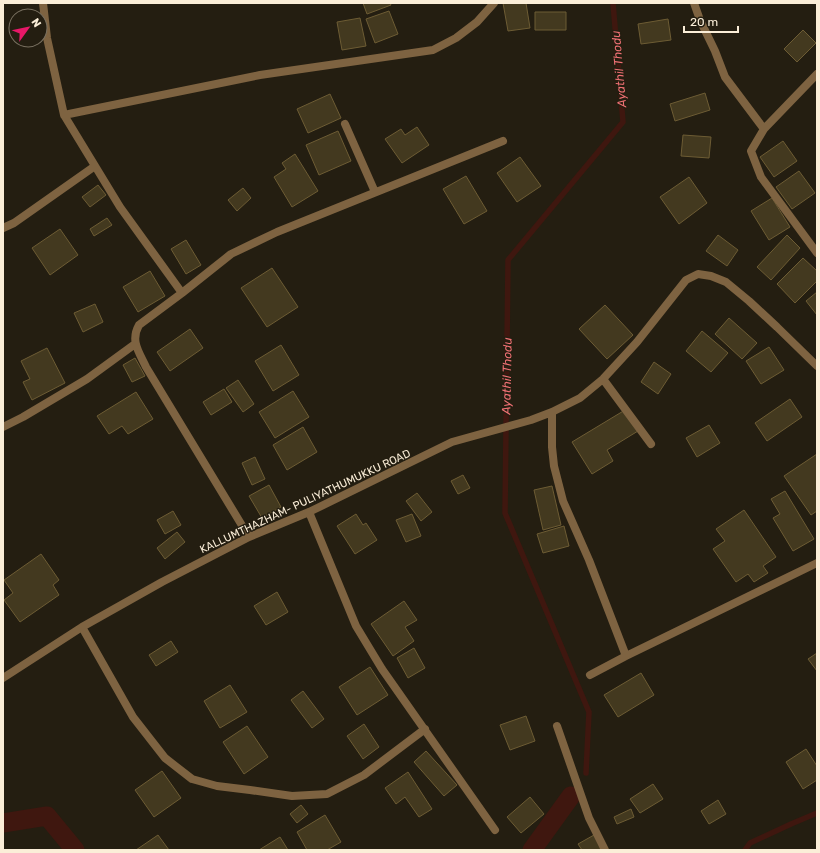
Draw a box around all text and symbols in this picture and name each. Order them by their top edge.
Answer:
north arrow [8,8,48,48]
scale bar [684,8,738,34]
text: 20 m [690,15,718,29]
text: N [28,16,44,30]
water label: Ayathil Thodu [609,30,629,109]
water label: Ayathil Thodu [499,337,515,416]
street label: KALLUMTHAZHAM- PULIYATHUMUKKU ROAD [198,447,413,556]

